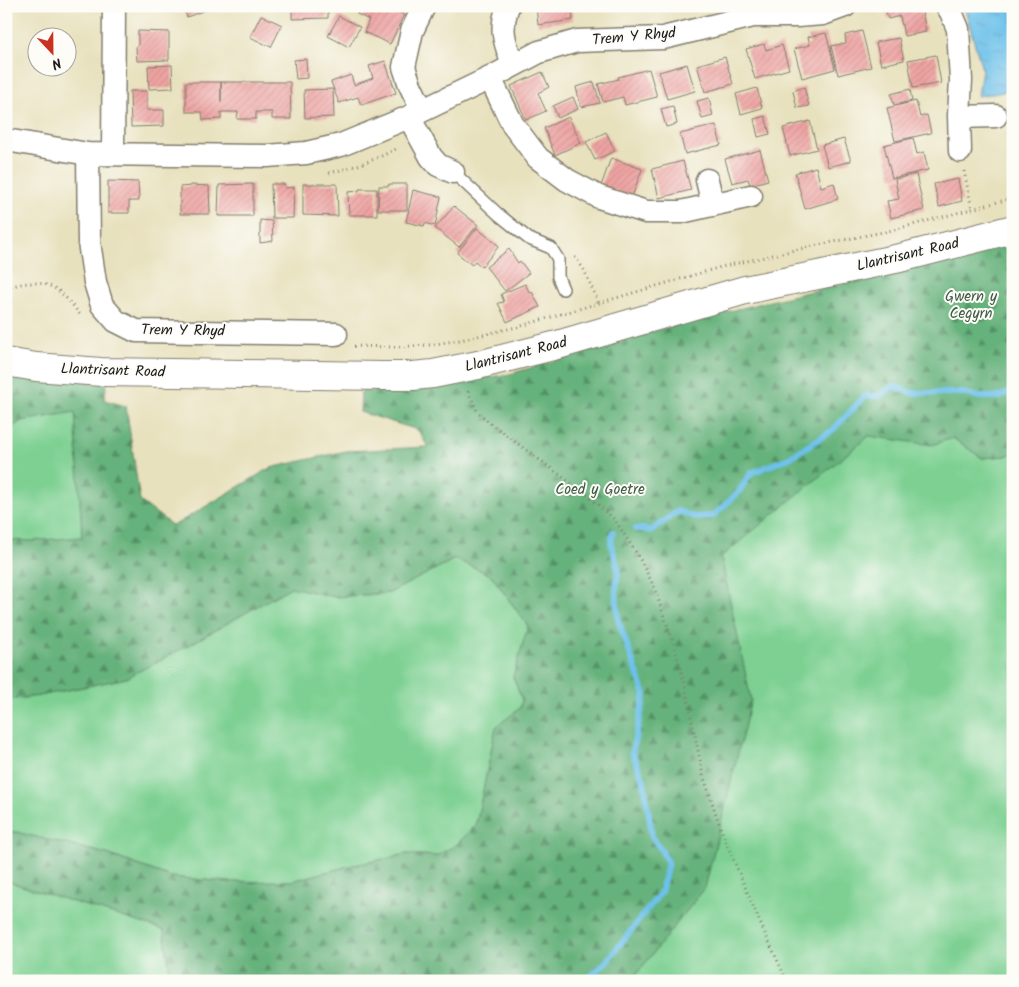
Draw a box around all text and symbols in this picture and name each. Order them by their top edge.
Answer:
street label: Trem Y Rhyd [591,21,677,53]
north arrow [28,28,78,78]
text: N [48,51,65,75]
street label: Llantrisant Road [854,231,962,278]
park label: Gwern y Cegyrn [945,285,998,326]
street label: Trem Y Rhyd [141,318,226,344]
street label: Llantrisant Road [462,331,570,379]
street label: Llantrisant Road [60,357,166,385]
park label: Coed y Goetre [555,478,645,502]

